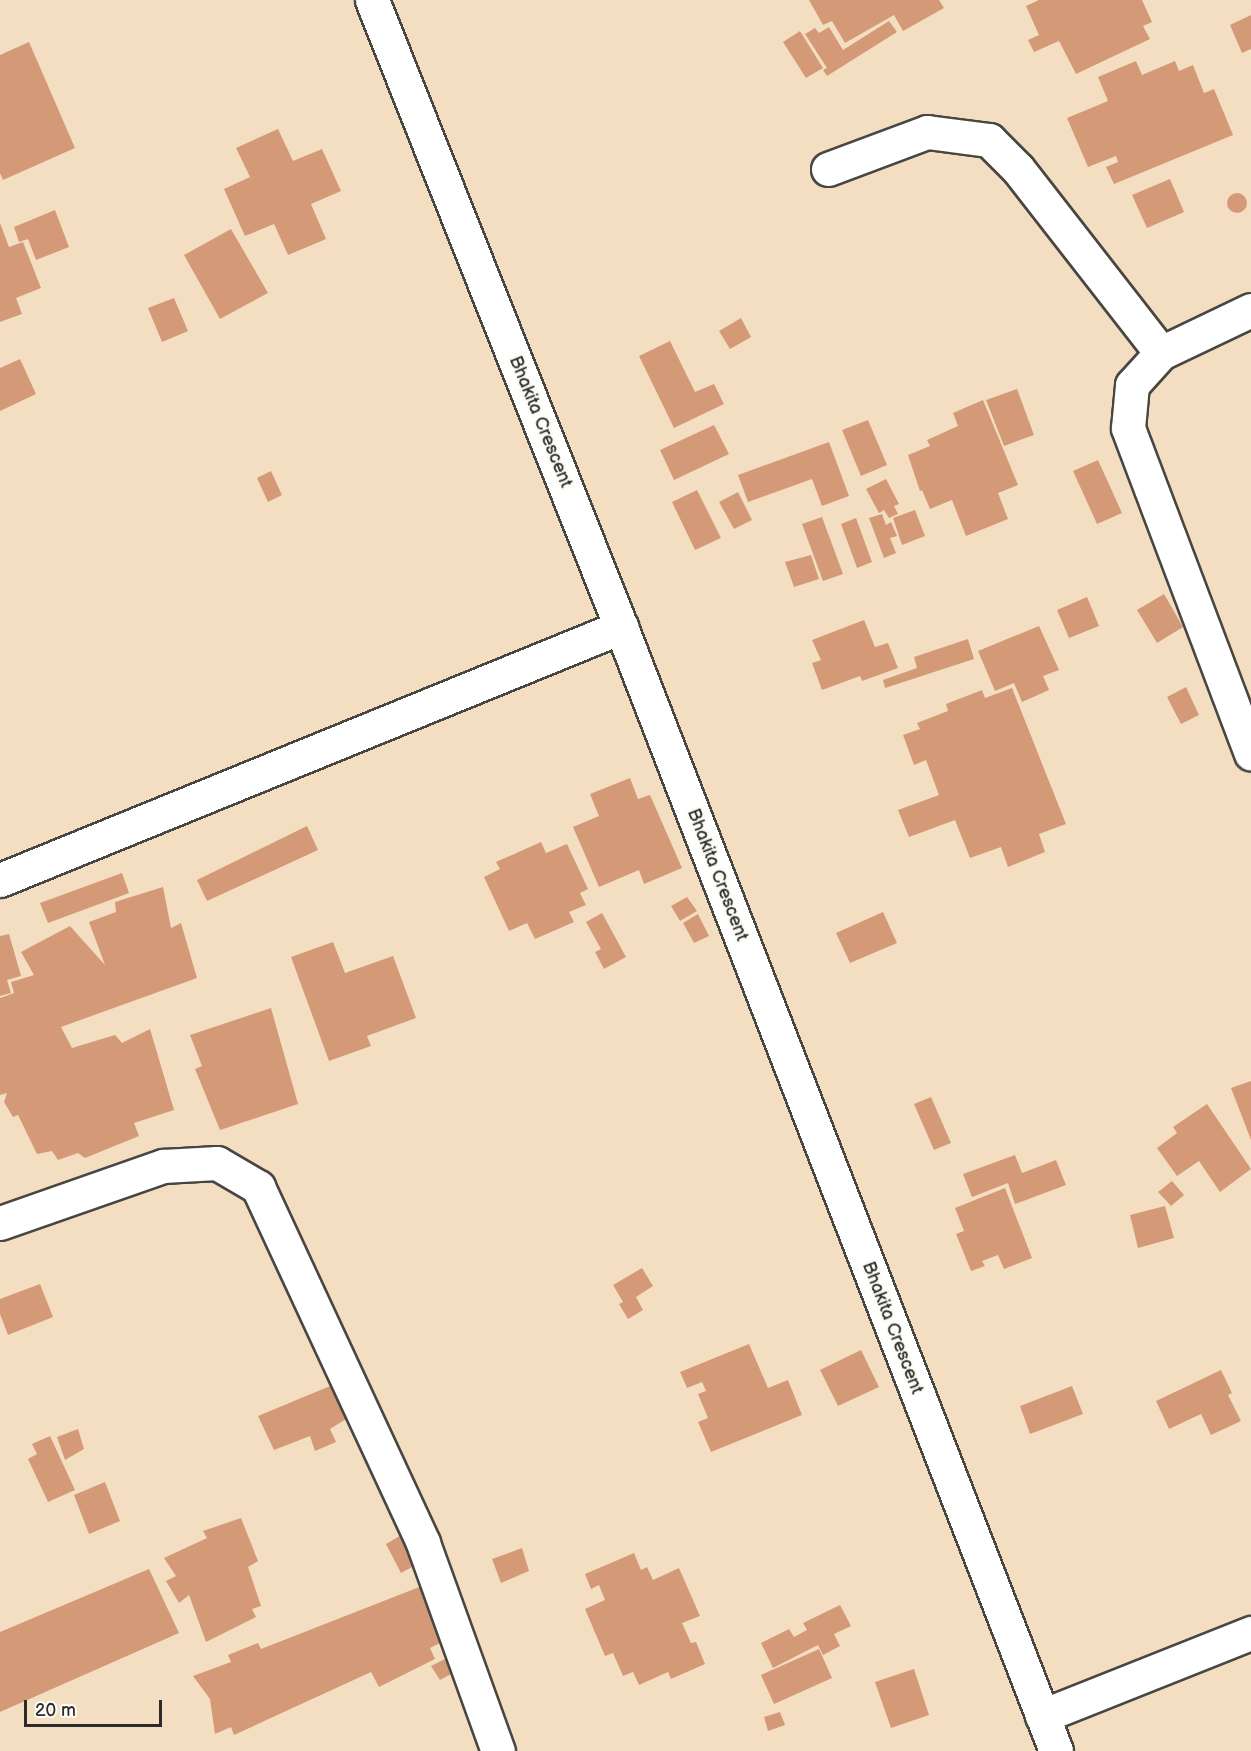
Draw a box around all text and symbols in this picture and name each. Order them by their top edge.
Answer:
street label: Bhakita Crescent [504,353,576,491]
street label: Bhakita Crescent [682,806,752,944]
street label: Bhakita Crescent [857,1259,927,1397]
scale bar [27,1688,165,1726]
text: 20 m [35,1700,76,1721]

